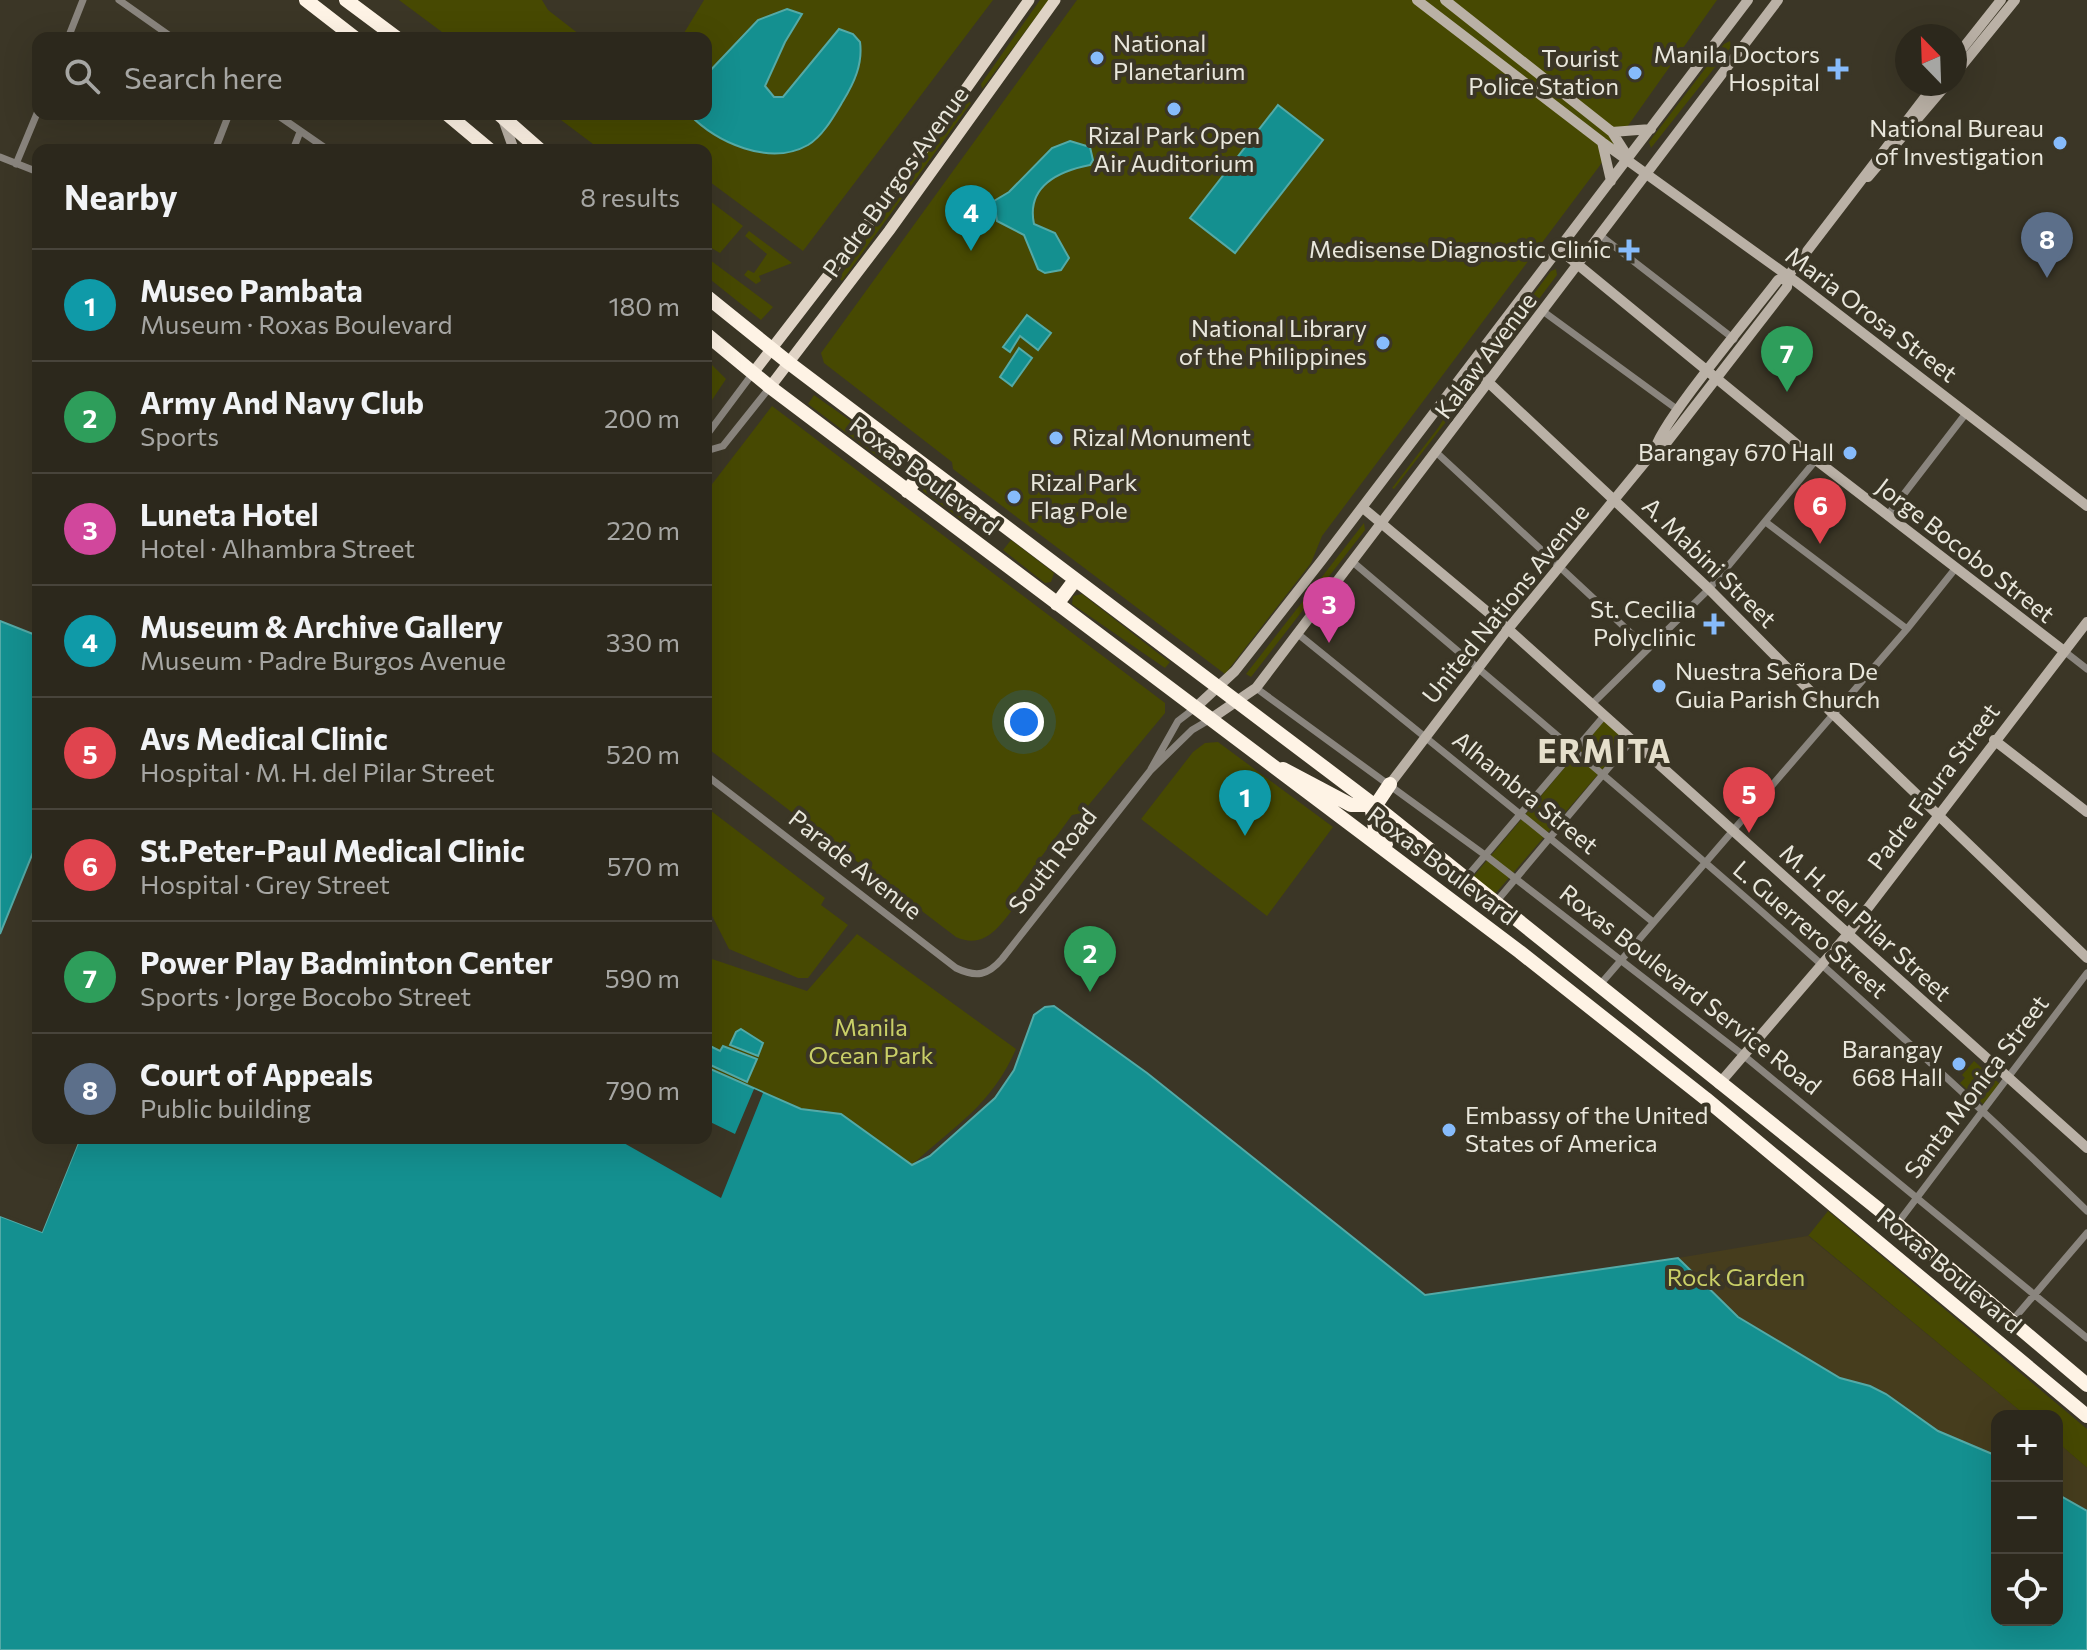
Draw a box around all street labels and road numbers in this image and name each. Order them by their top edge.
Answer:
street label: Padre Burgos Avenue [816,80,974,282]
street label: Maria Orosa Street [1781,240,1963,388]
street label: Kalaw Avenue [1428,286,1542,424]
street label: Roxas Boulevard [845,409,1005,540]
street label: Jorge Bocobo Street [1871,471,2061,628]
street label: A. Mabini Street [1637,491,1783,633]
street label: United Nations Avenue [1415,497,1594,709]
street label: Padre Faura Street [1861,697,2005,875]
street label: Alhambra Street [1447,724,1605,859]
street label: Roxas Boulevard [1363,799,1523,930]
street label: South Road [1002,801,1102,919]
street label: Parade Avenue [784,803,928,925]
street label: M. H. del Pilar Street [1774,837,1958,1007]
street label: L. Guerrero Street [1728,854,1894,1004]
street label: Roxas Boulevard Service Road [1554,878,1827,1100]
street label: Santa Monica Street [1898,989,2054,1183]
street label: Roxas Boulevard [1872,1201,2028,1339]

